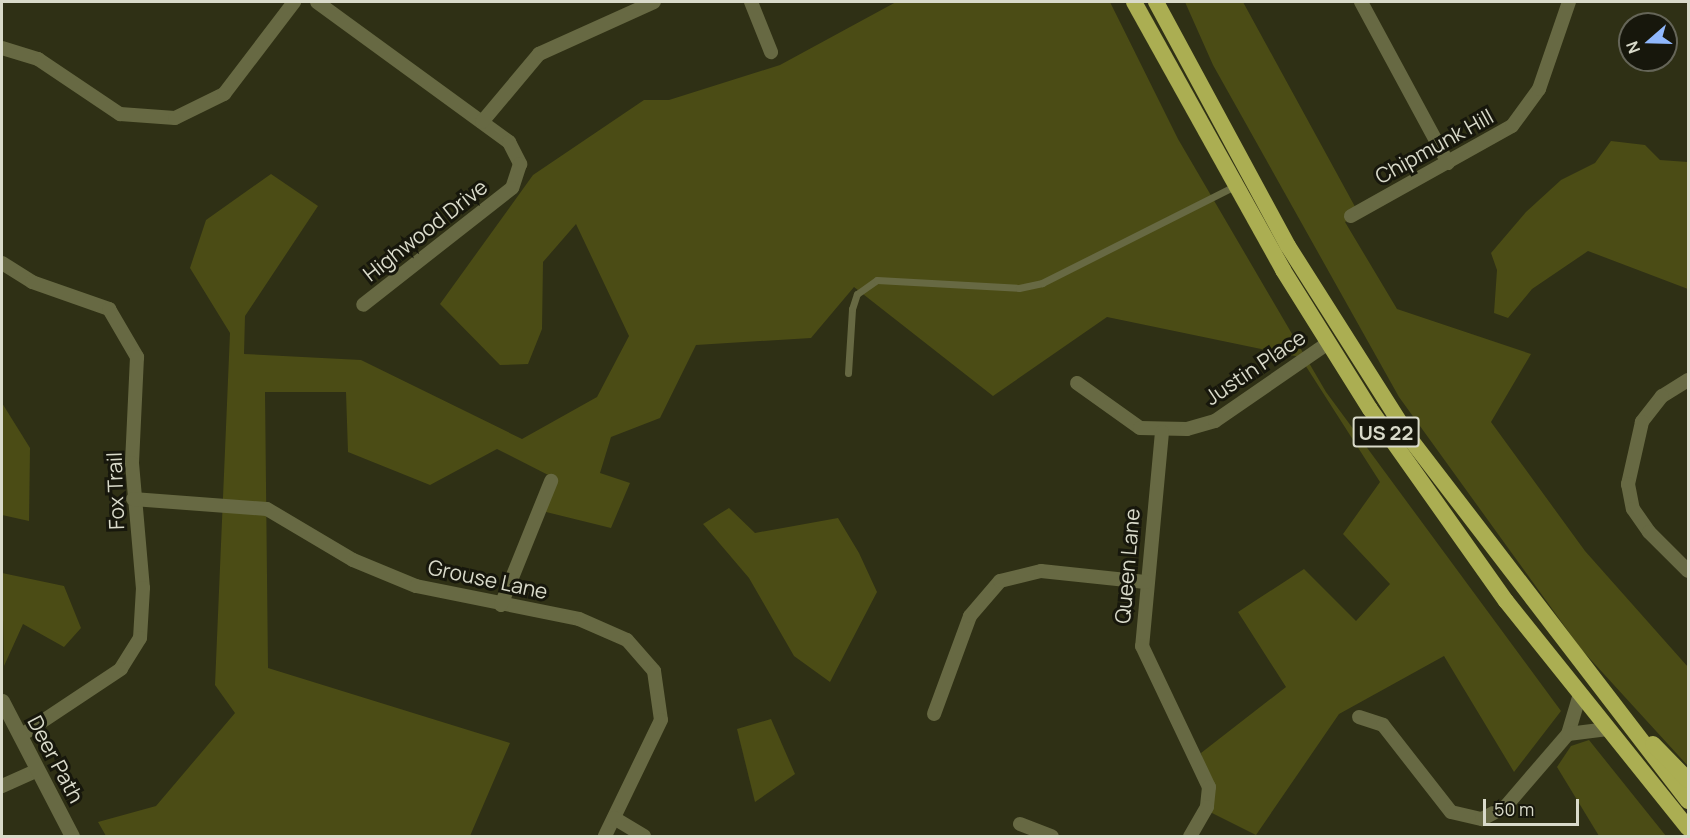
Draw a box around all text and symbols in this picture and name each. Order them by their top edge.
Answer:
north arrow [1618,12,1678,72]
text: N [1621,38,1645,57]
street label: Chipmunk Hill [1370,103,1498,189]
street label: Highwood Drive [358,174,492,286]
street label: Justin Place [1200,324,1310,410]
road number: US 22 [1352,415,1420,449]
street label: Fox Trail [101,452,129,530]
street label: Queen Lane [1109,507,1145,625]
street label: Grouse Lane [426,554,550,604]
street label: Deer Path [23,711,89,807]
scale bar [1486,787,1582,825]
text: 50 m [1494,797,1534,821]

